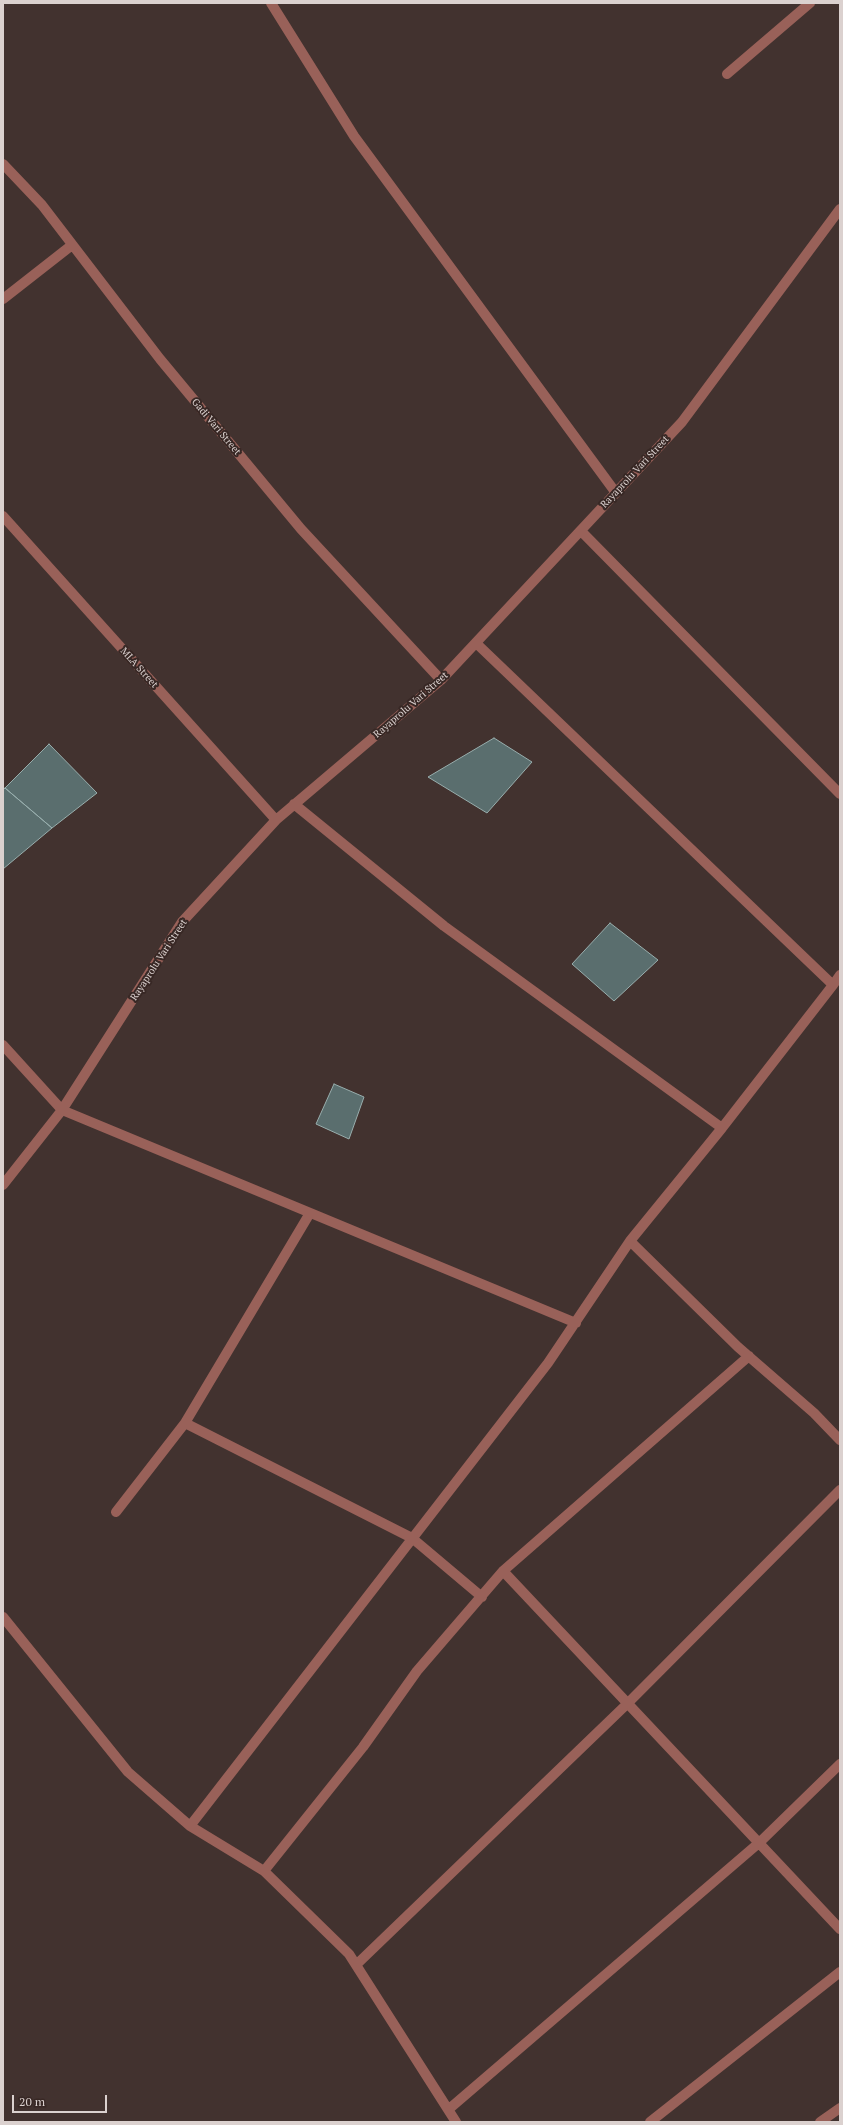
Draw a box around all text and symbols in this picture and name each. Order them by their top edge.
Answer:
street label: Gadi Vari Street [189,396,243,458]
street label: Rayaprolu Vari Street [598,433,672,511]
street label: MLA Street [118,645,160,691]
street label: Rayaprolu Vari Street [371,669,451,741]
street label: Rayaprolu Vari Street [128,917,190,1003]
scale bar [14,2087,109,2113]
text: 20 m [19,2094,45,2109]

